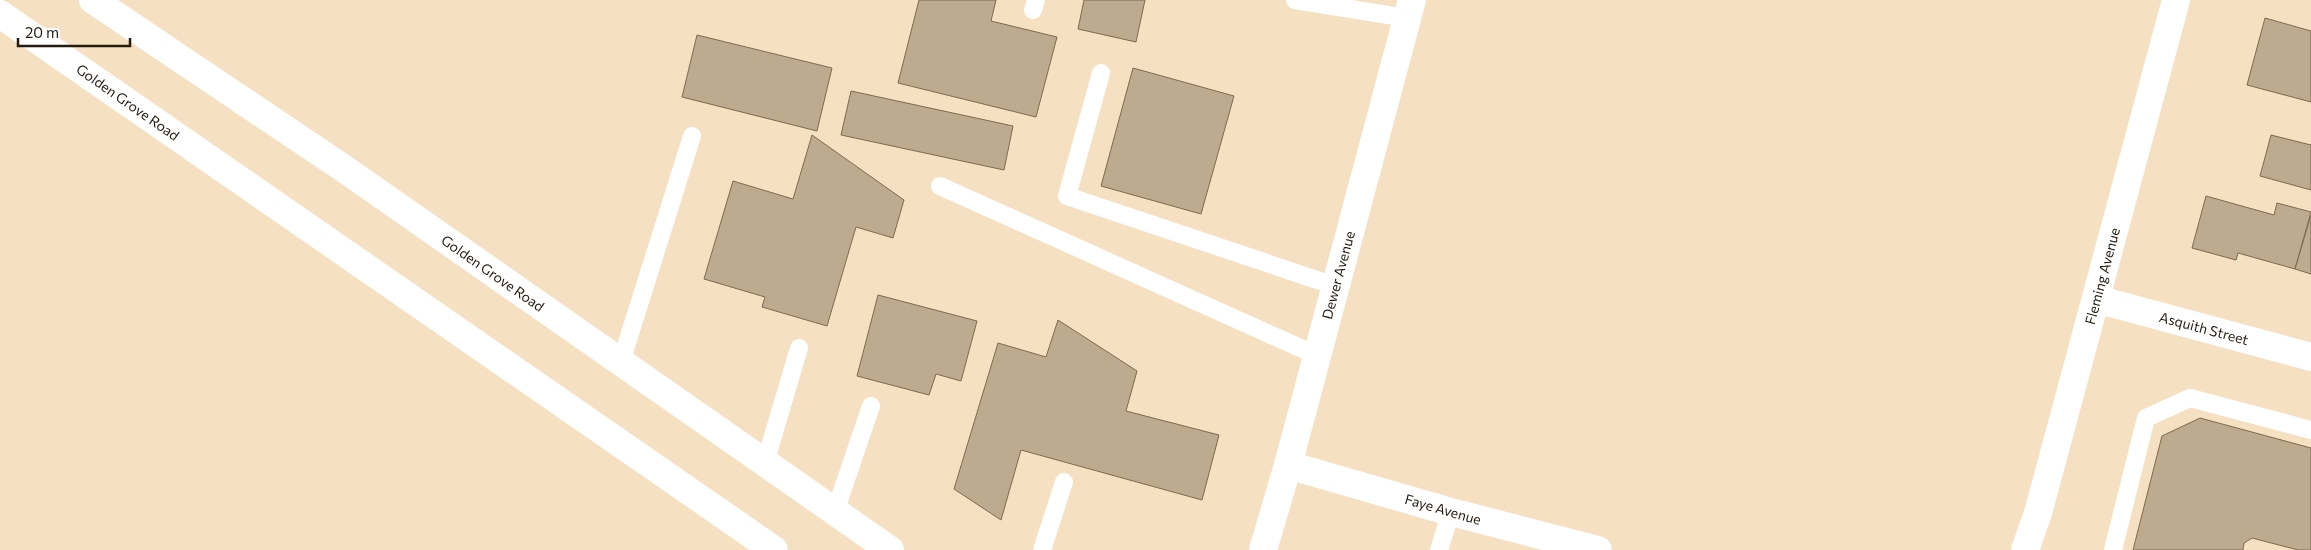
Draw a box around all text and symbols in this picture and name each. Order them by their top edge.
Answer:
scale bar [18,15,130,47]
text: 20 m [25,23,59,41]
street label: Golden Grove Road [73,60,183,144]
street label: Fleming Avenue [2081,226,2123,326]
street label: Dewer Avenue [1318,229,1358,321]
street label: Golden Grove Road [438,231,548,315]
street label: Asquith Street [2158,308,2251,348]
street label: Faye Avenue [1403,490,1483,528]

